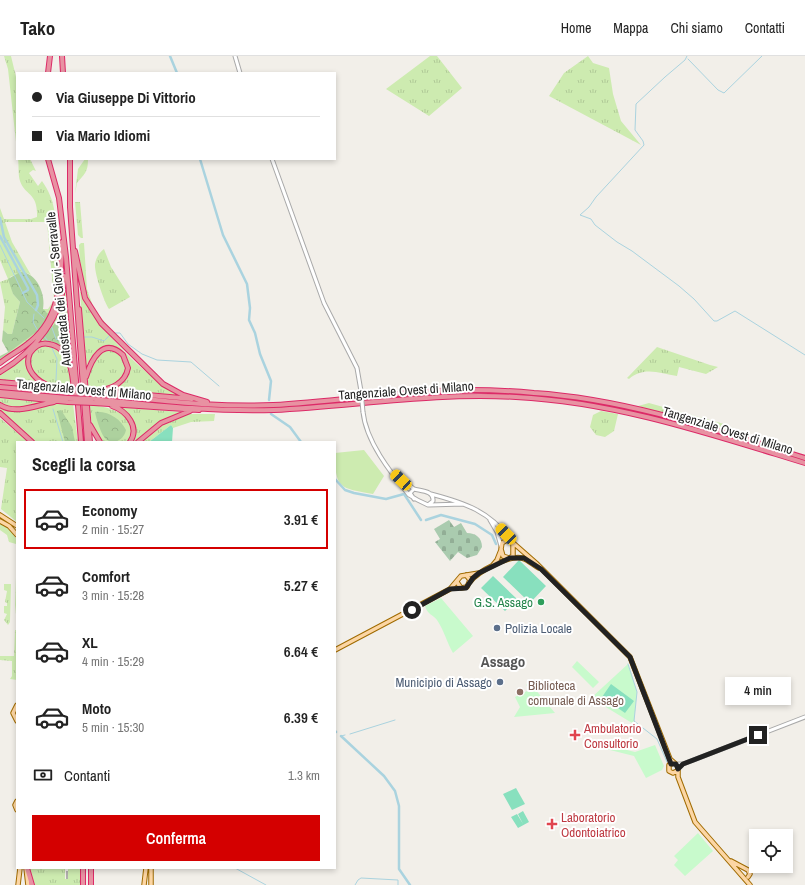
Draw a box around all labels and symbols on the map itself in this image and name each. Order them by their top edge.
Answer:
street label: Autostrada dei Giovi - Serravalle [42,211,75,368]
street label: Tangenziale Ovest di Milano [16,375,152,404]
street label: Tangenziale Ovest di Milano [338,377,474,404]
street label: Tangenziale Ovest di Milano [661,403,795,458]
car [388,467,414,493]
car [493,521,519,547]
place label: G.S. Assago [474,594,533,611]
marker: G.S. Assago [536,597,546,607]
route start [403,601,421,619]
place label: Polizia Locale [505,620,572,637]
marker: Polizia Locale [492,623,502,633]
district label: Assago [481,651,525,672]
place label: Municipio di Assago [395,674,492,691]
marker: Municipio di Assago [495,677,505,687]
place label: Biblioteca comunale di Assago [528,677,624,709]
callout: 4 min [725,677,791,705]
marker: Biblioteca comunale di Assago [515,687,525,697]
place label: Ambulatorio Consultorio [583,720,642,752]
route end [749,726,767,744]
marker: Ambulatorio Consultorio [569,729,581,741]
place label: Laboratorio Odontoiatrico [561,809,626,841]
marker: Laboratorio Odontoiatrico [546,818,558,830]

